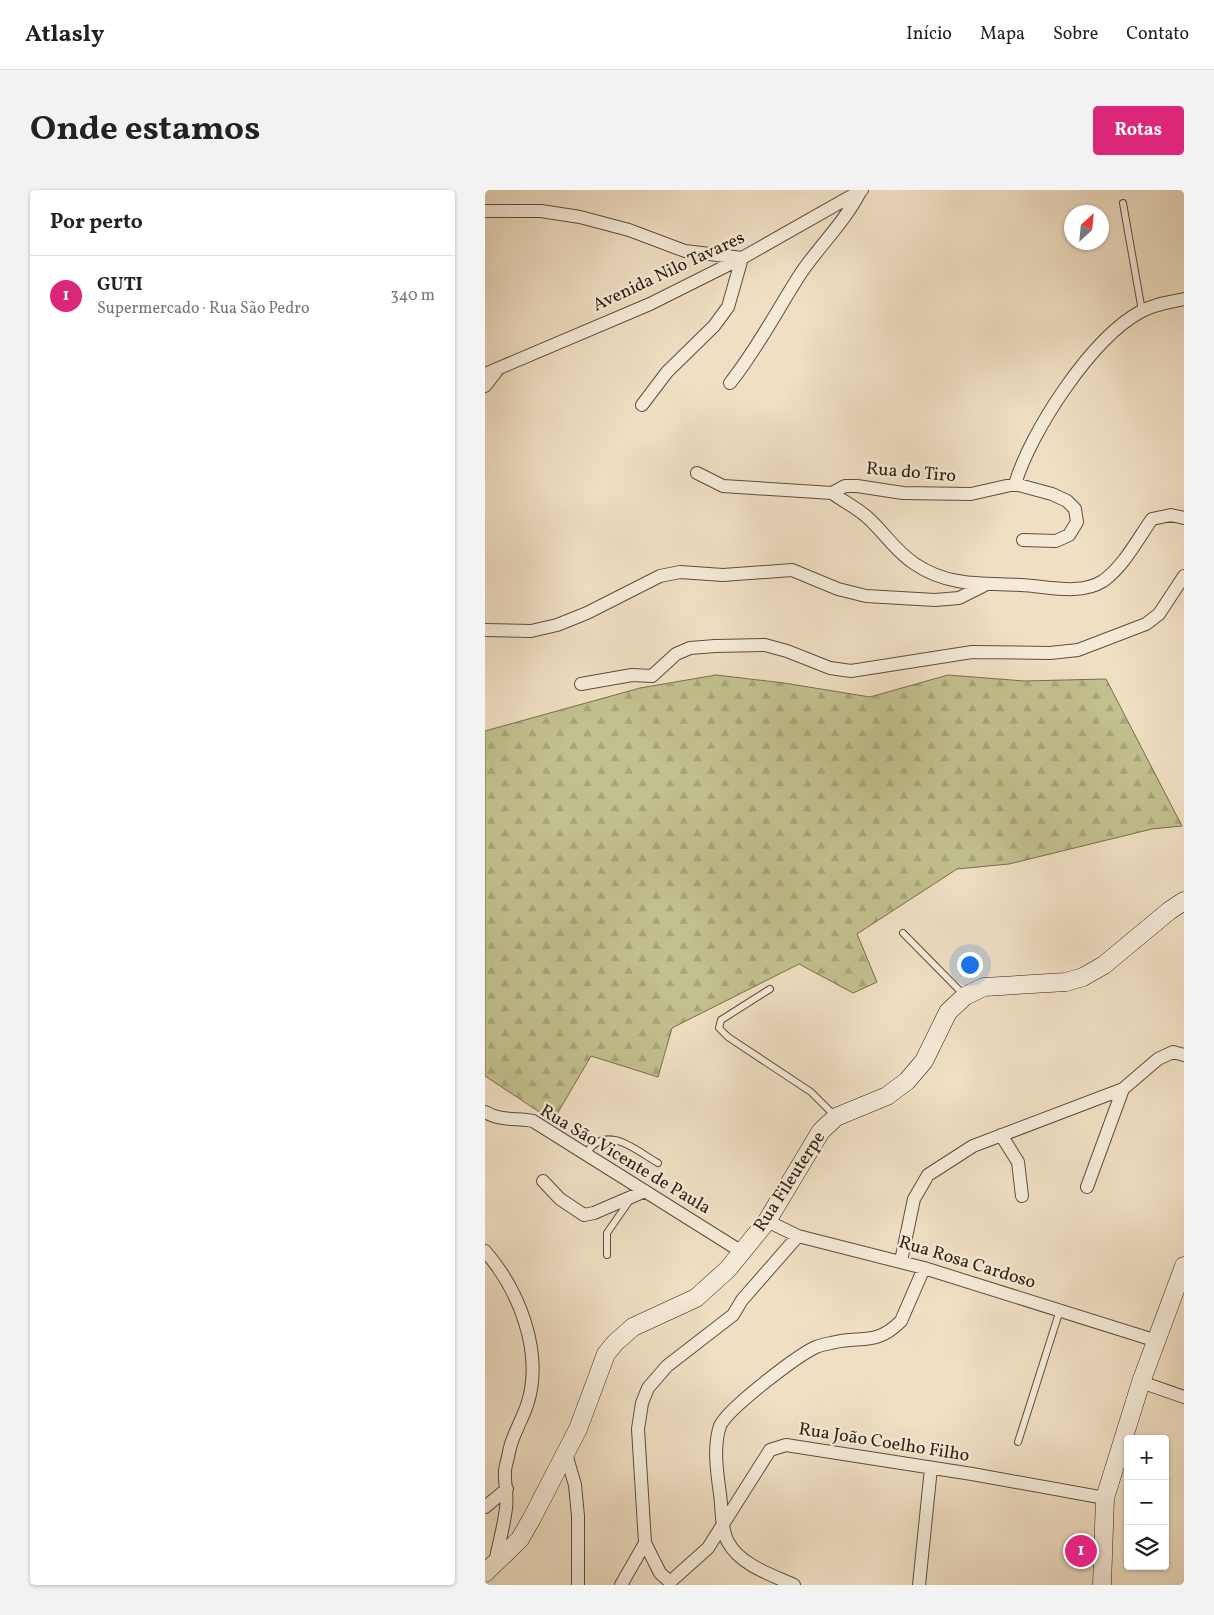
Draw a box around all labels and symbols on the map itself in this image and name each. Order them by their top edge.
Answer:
north arrow [1064,205,1109,250]
street label: Avenida Nilo Tavares [589,226,749,318]
street label: Rua do Tiro [865,457,957,489]
your location [957,952,983,978]
street label: Rua São Vicente de Paula [535,1099,715,1221]
street label: Rua Fileuterpe [748,1127,832,1237]
street label: Rua Rosa Cardoso [895,1230,1039,1296]
street label: Rua João Coelho Filho [797,1417,971,1469]
pin: 1 [1065,1532,1097,1570]

